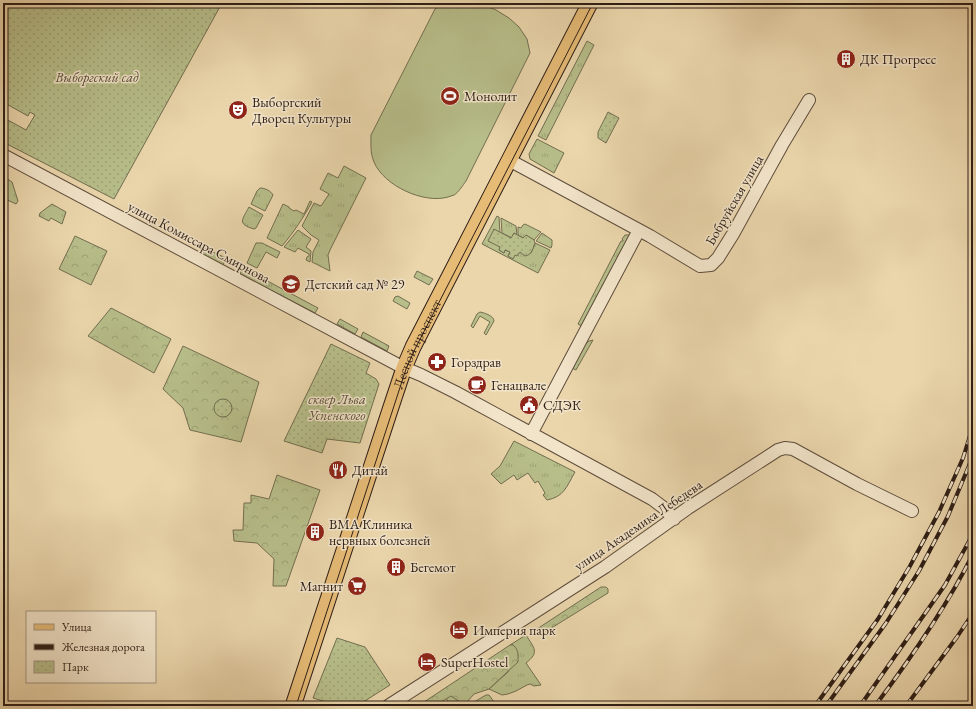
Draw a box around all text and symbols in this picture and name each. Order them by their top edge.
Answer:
building icon: ДК Прогресс [835,48,857,70]
place label: ДК Прогресс [860,50,937,68]
park label: Выборгский сад [54,68,139,86]
sports icon: Монолит [439,85,461,107]
place label: Монолит [464,87,517,105]
place label: Выборгский Дворец Культуры [252,93,352,127]
theatre icon: Выборгский Дворец Культуры [227,99,249,121]
street label: Бобруйская улица [701,151,767,248]
street label: улица Комиссара Смирнова [125,197,273,287]
school or university icon: Детский сад № 29 [280,273,302,295]
place label: Детский сад № 29 [305,275,405,293]
street label: Лесной проспект [389,296,445,391]
pharmacy icon: Горздрав [426,351,448,373]
place label: Горздрав [451,353,501,371]
cafe icon: Генацвале [466,374,488,396]
place label: Генацвале [491,376,547,394]
park label: сквер Льва Успенского [308,390,366,424]
public building icon: СДЭК [518,394,540,416]
place label: СДЭК [543,396,582,414]
restaurant icon: Дитай [327,459,349,481]
place label: Дитай [352,461,389,479]
street label: улица Академика Лебедева [570,475,706,575]
place label: ВМА Клиника нервных болезней [329,515,431,549]
building icon: ВМА Клиника нервных болезней [304,521,326,543]
building icon: Бегемот [385,556,407,578]
place label: Бегемот [410,558,456,576]
supermarket icon: Магнит [346,575,368,597]
place label: Магнит [300,577,343,595]
legend [26,611,156,683]
text: Улица [61,619,92,635]
hotel icon: Империя парк [448,619,470,641]
place label: Империя парк [473,621,556,639]
text: Железная дорога [61,639,145,655]
hotel icon: SuperHostel [416,651,438,673]
place label: SuperHostel [441,653,509,671]
text: Парк [62,659,89,675]

